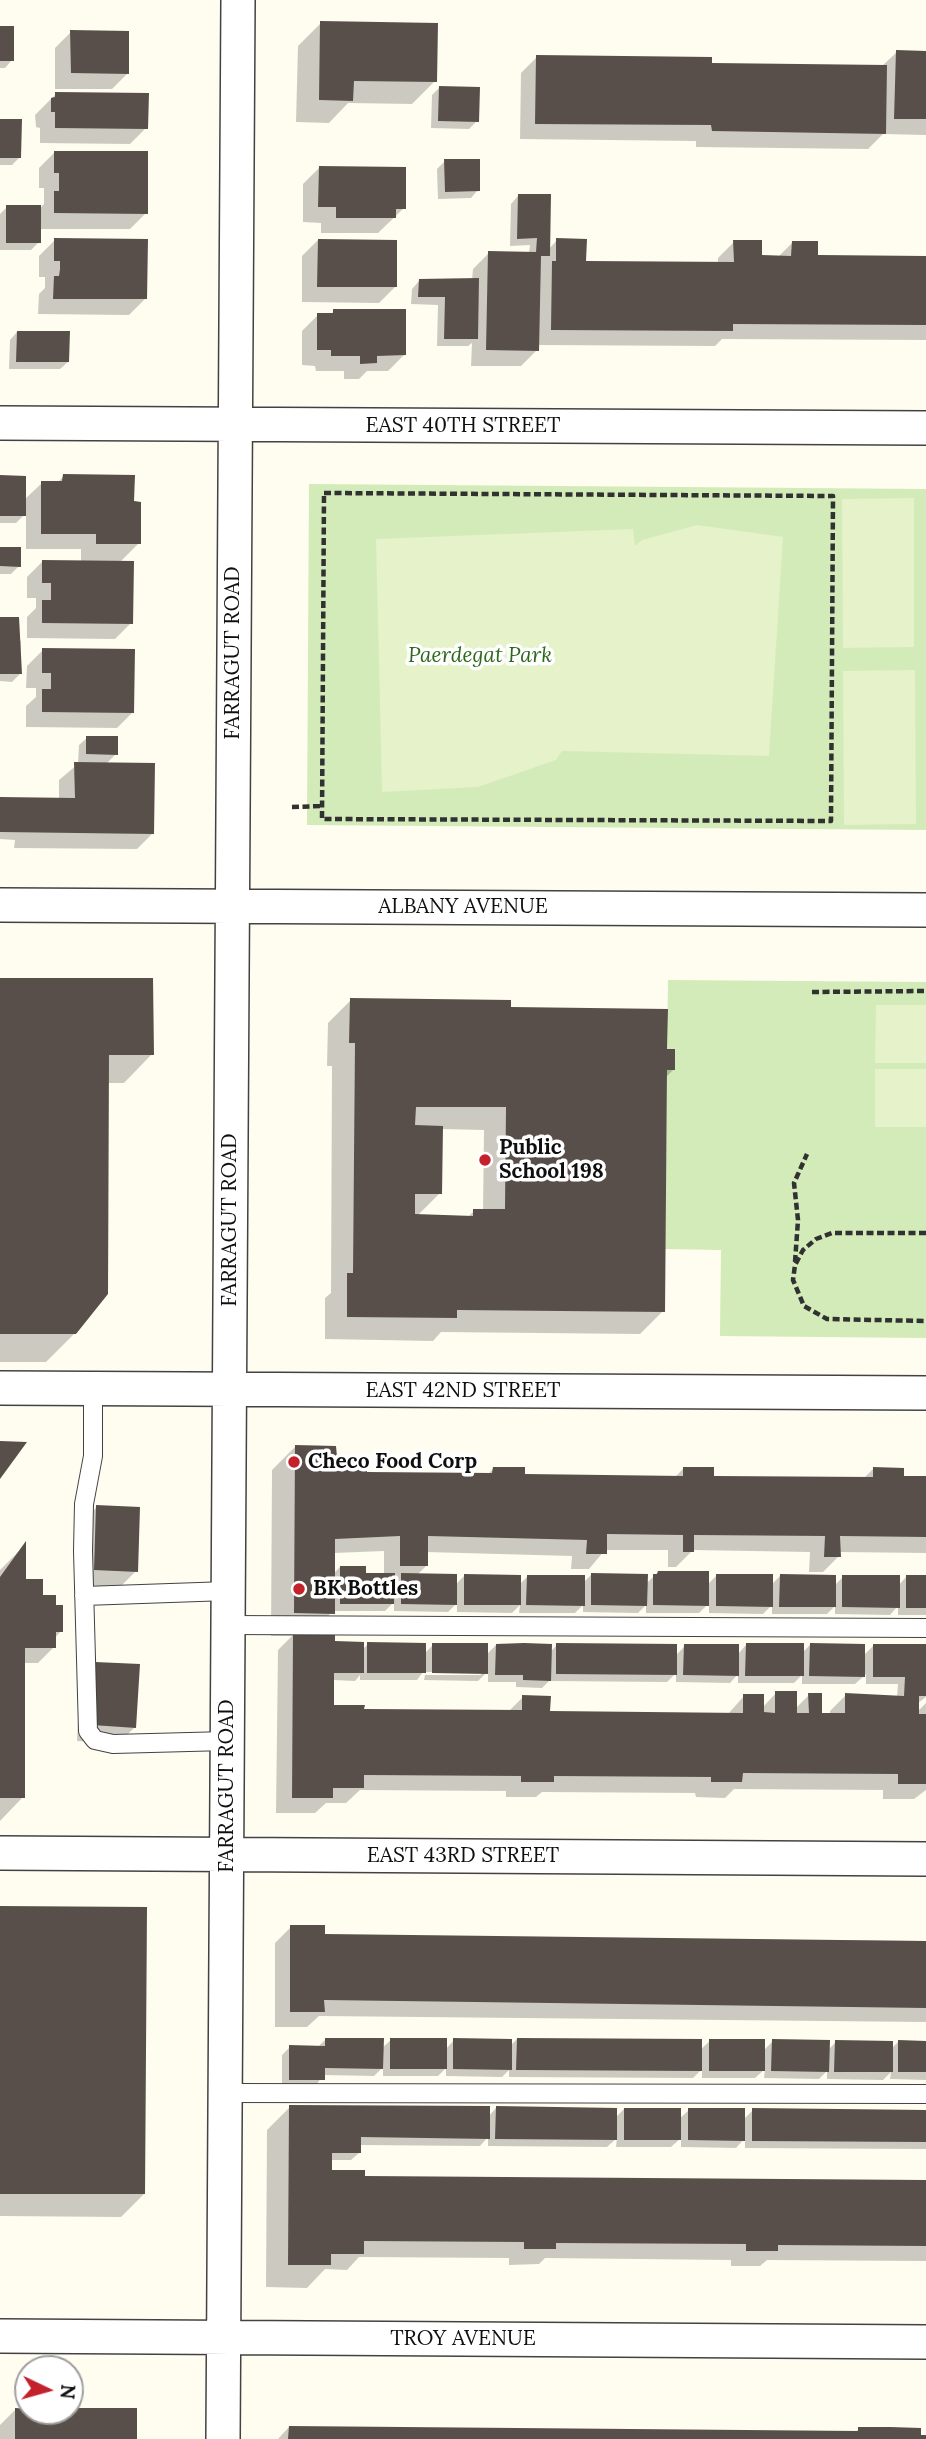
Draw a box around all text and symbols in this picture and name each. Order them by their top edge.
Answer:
street label: EAST 40TH STREET [366,413,560,439]
street label: FARRAGUT ROAD [220,566,246,740]
park label: Paerdegat Park [408,643,552,669]
street label: ALBANY AVENUE [378,894,548,920]
street label: FARRAGUT ROAD [217,1133,243,1307]
place label: Public School 198 [499,1135,604,1185]
marker: Public School 198 [477,1152,493,1168]
street label: EAST 42ND STREET [365,1378,561,1404]
place label: Checo Food Corp [308,1449,477,1475]
marker: Checo Food Corp [286,1454,302,1470]
place label: BK Bottles [313,1576,418,1602]
marker: BK Bottles [291,1581,307,1597]
street label: FARRAGUT ROAD [214,1699,240,1873]
street label: EAST 43RD STREET [367,1843,559,1869]
street label: TROY AVENUE [390,2326,536,2352]
north arrow [14,2355,84,2425]
text: N [55,2383,81,2400]

